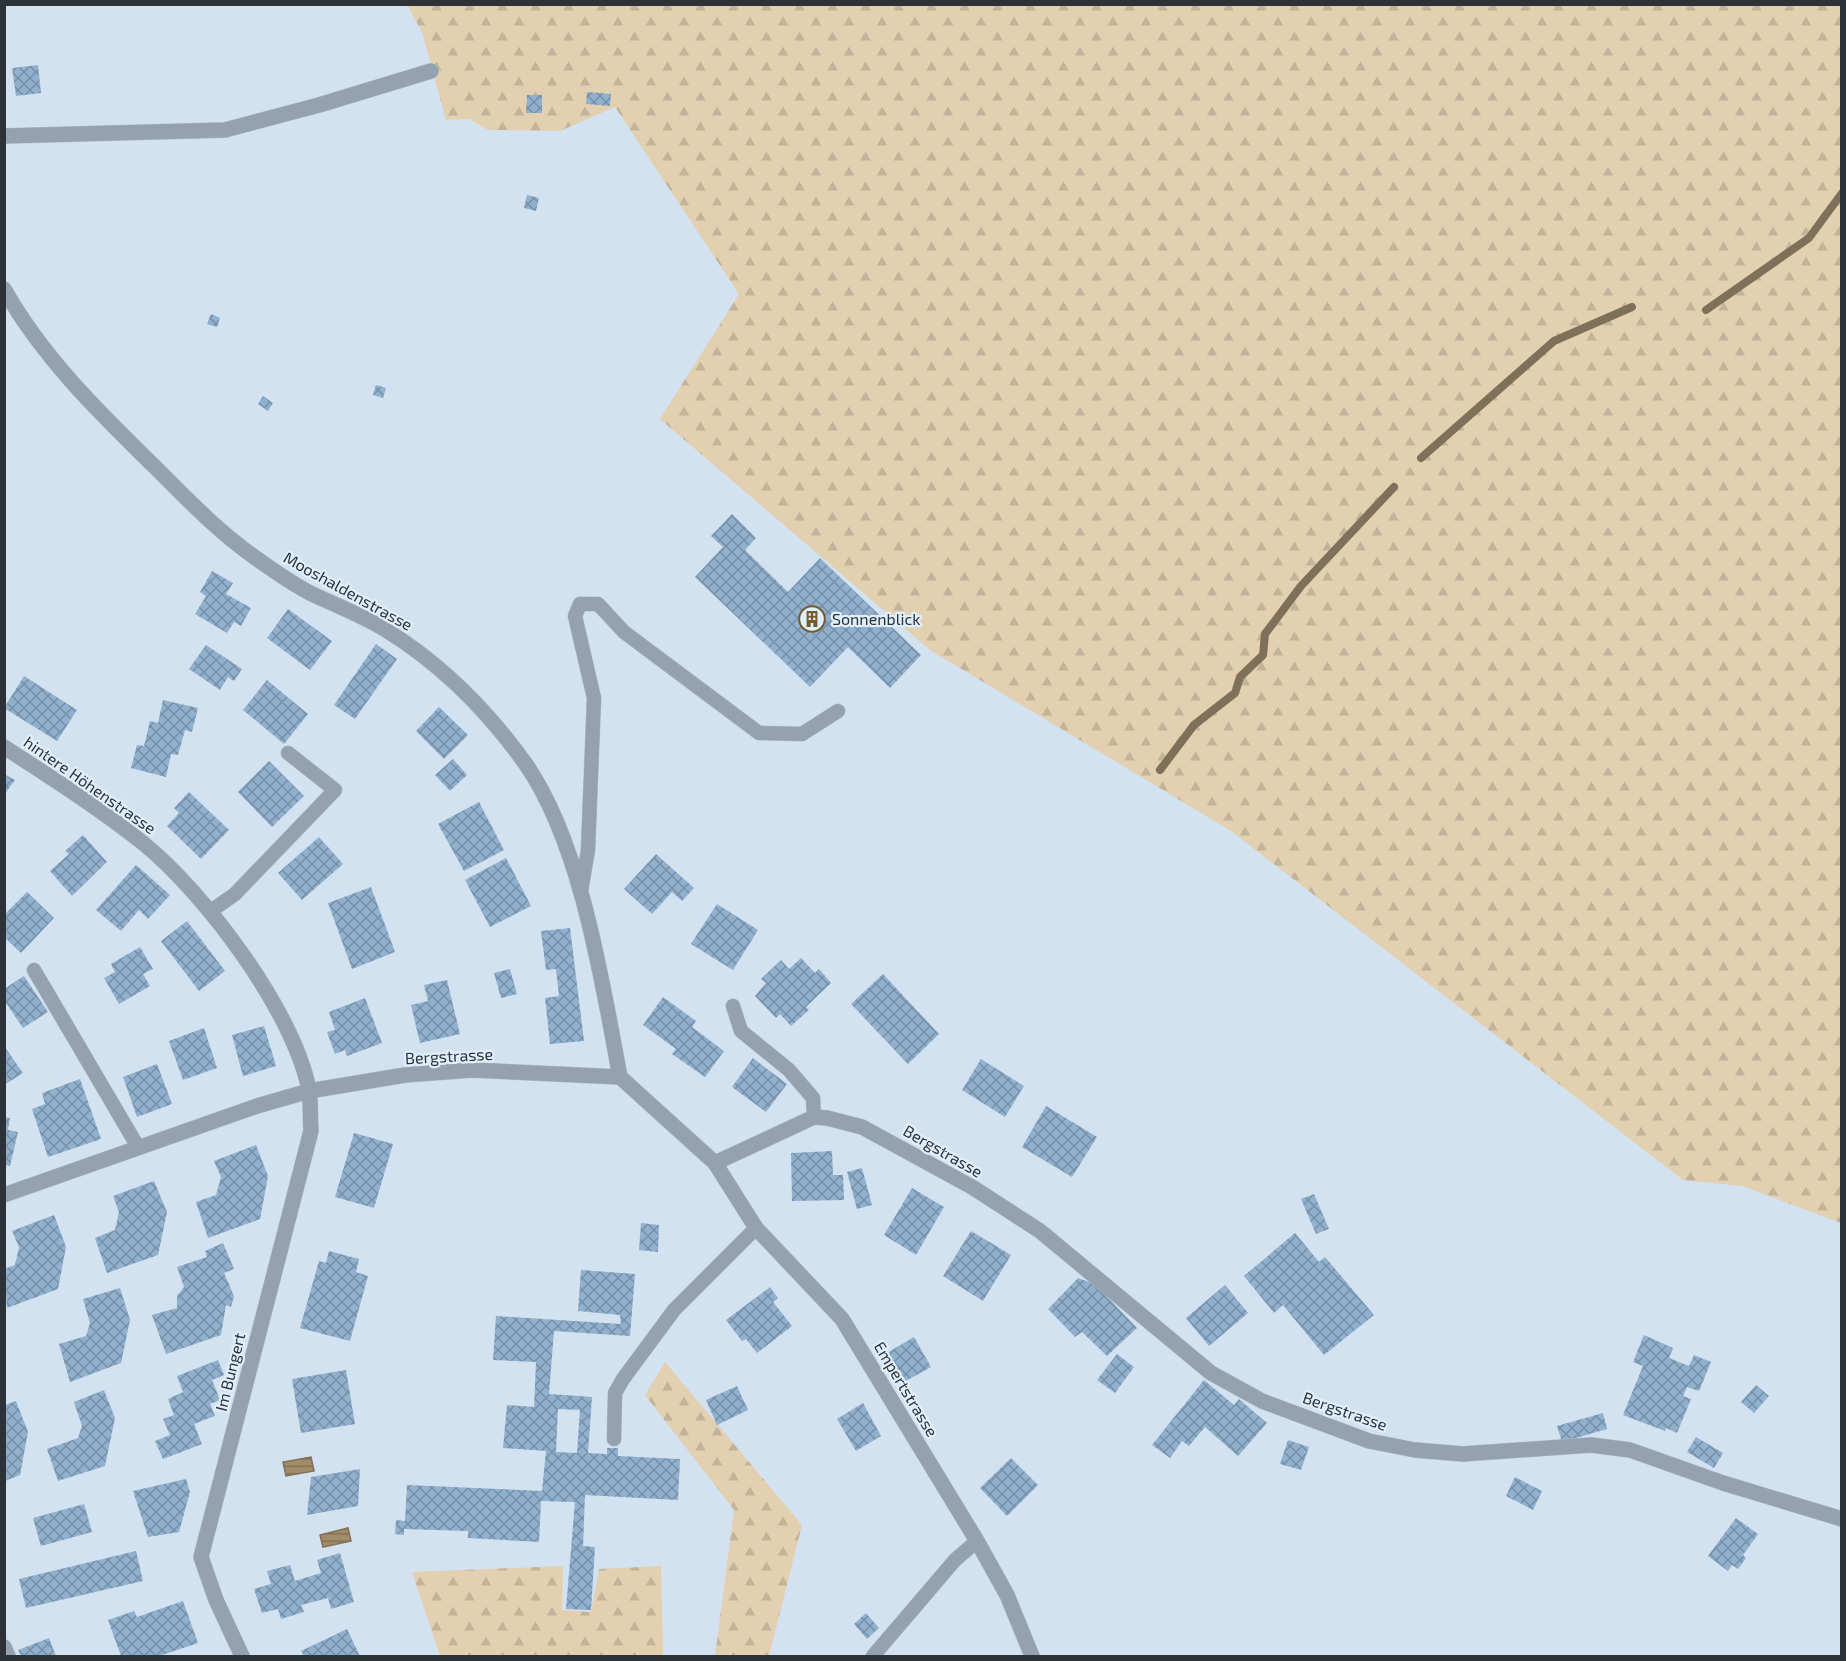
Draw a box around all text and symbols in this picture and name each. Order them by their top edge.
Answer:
street label: Mooshaldenstrasse [280,547,416,634]
building icon: Sonnenblick [797,604,827,634]
place label: Sonnenblick [832,609,920,628]
street label: hintere Höhenstrasse [21,732,160,837]
street label: Bergstrasse [404,1044,493,1067]
street label: Bergstrasse [900,1120,986,1181]
street label: Im Bungert [211,1331,248,1413]
street label: Empertstrasse [871,1338,942,1440]
street label: Bergstrasse [1300,1387,1390,1434]

